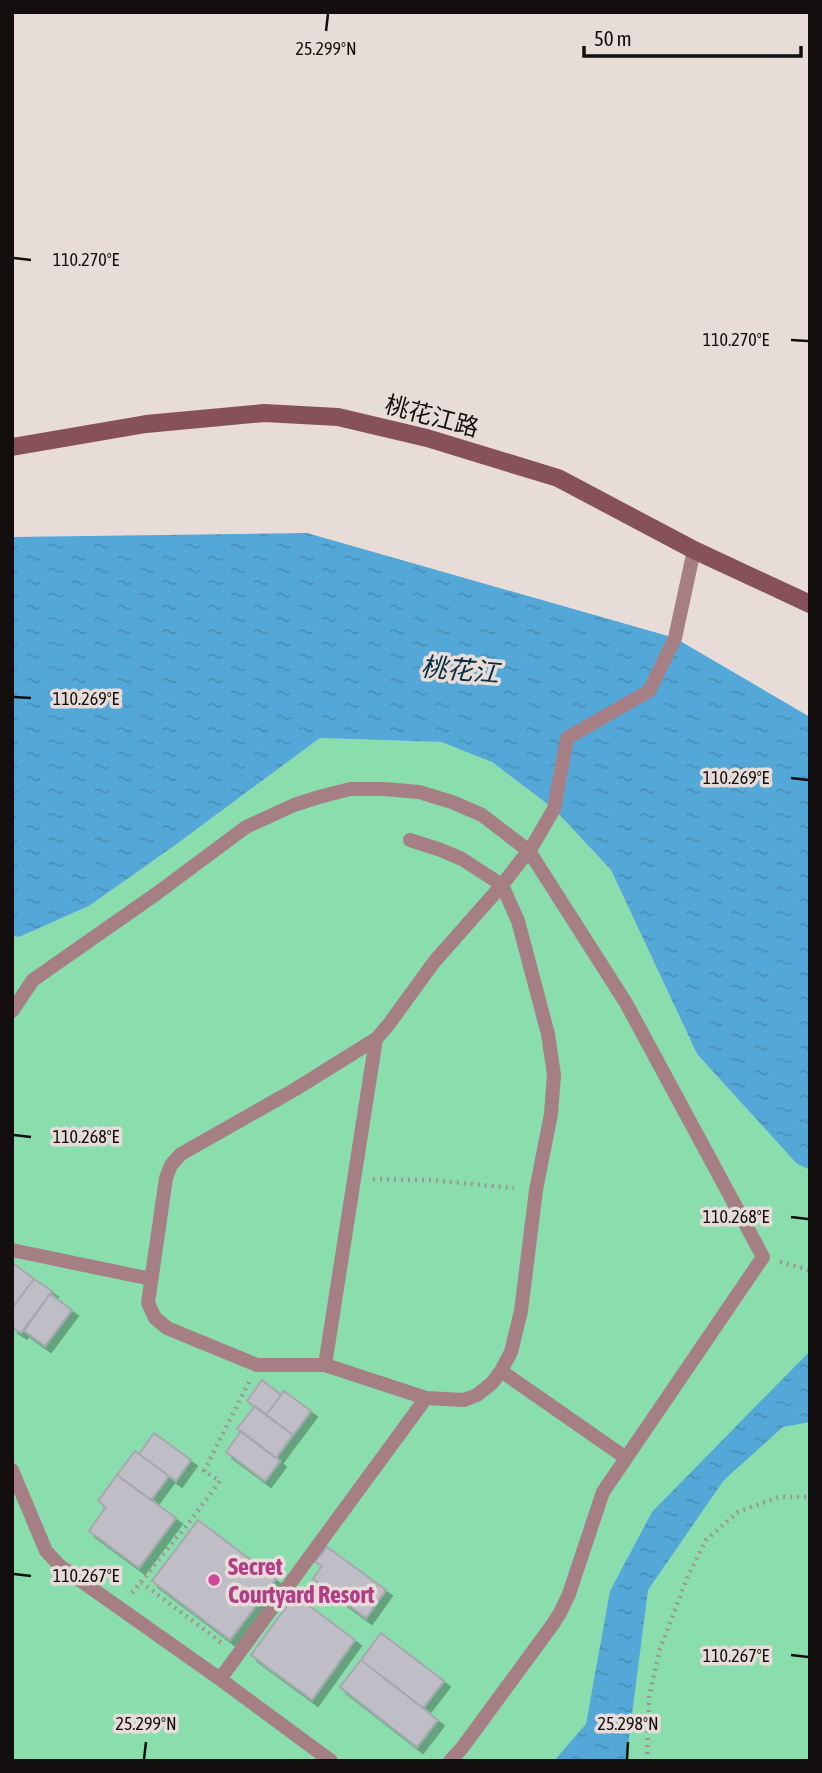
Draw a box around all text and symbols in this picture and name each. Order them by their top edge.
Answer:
scale bar [584,14,801,58]
text: 50 m [594,26,632,50]
text: 25.299°N [295,38,357,59]
text: 110.270°E [53,249,120,270]
text: 110.270°E [703,329,770,350]
street label: 桃花江路 [382,391,482,441]
water label: 桃花江 [420,652,503,689]
text: 110.269°E [53,688,120,709]
text: 110.269°E [703,767,770,788]
text: 110.268°E [53,1126,120,1147]
text: 110.268°E [703,1206,770,1227]
place label: Secret Courtyard Resort [228,1553,374,1608]
text: 110.267°E [53,1565,120,1586]
marker: Secret Courtyard Resort [206,1572,222,1588]
text: 110.267°E [703,1645,770,1666]
text: 25.299°N [115,1713,177,1734]
text: 25.298°N [597,1713,659,1734]

